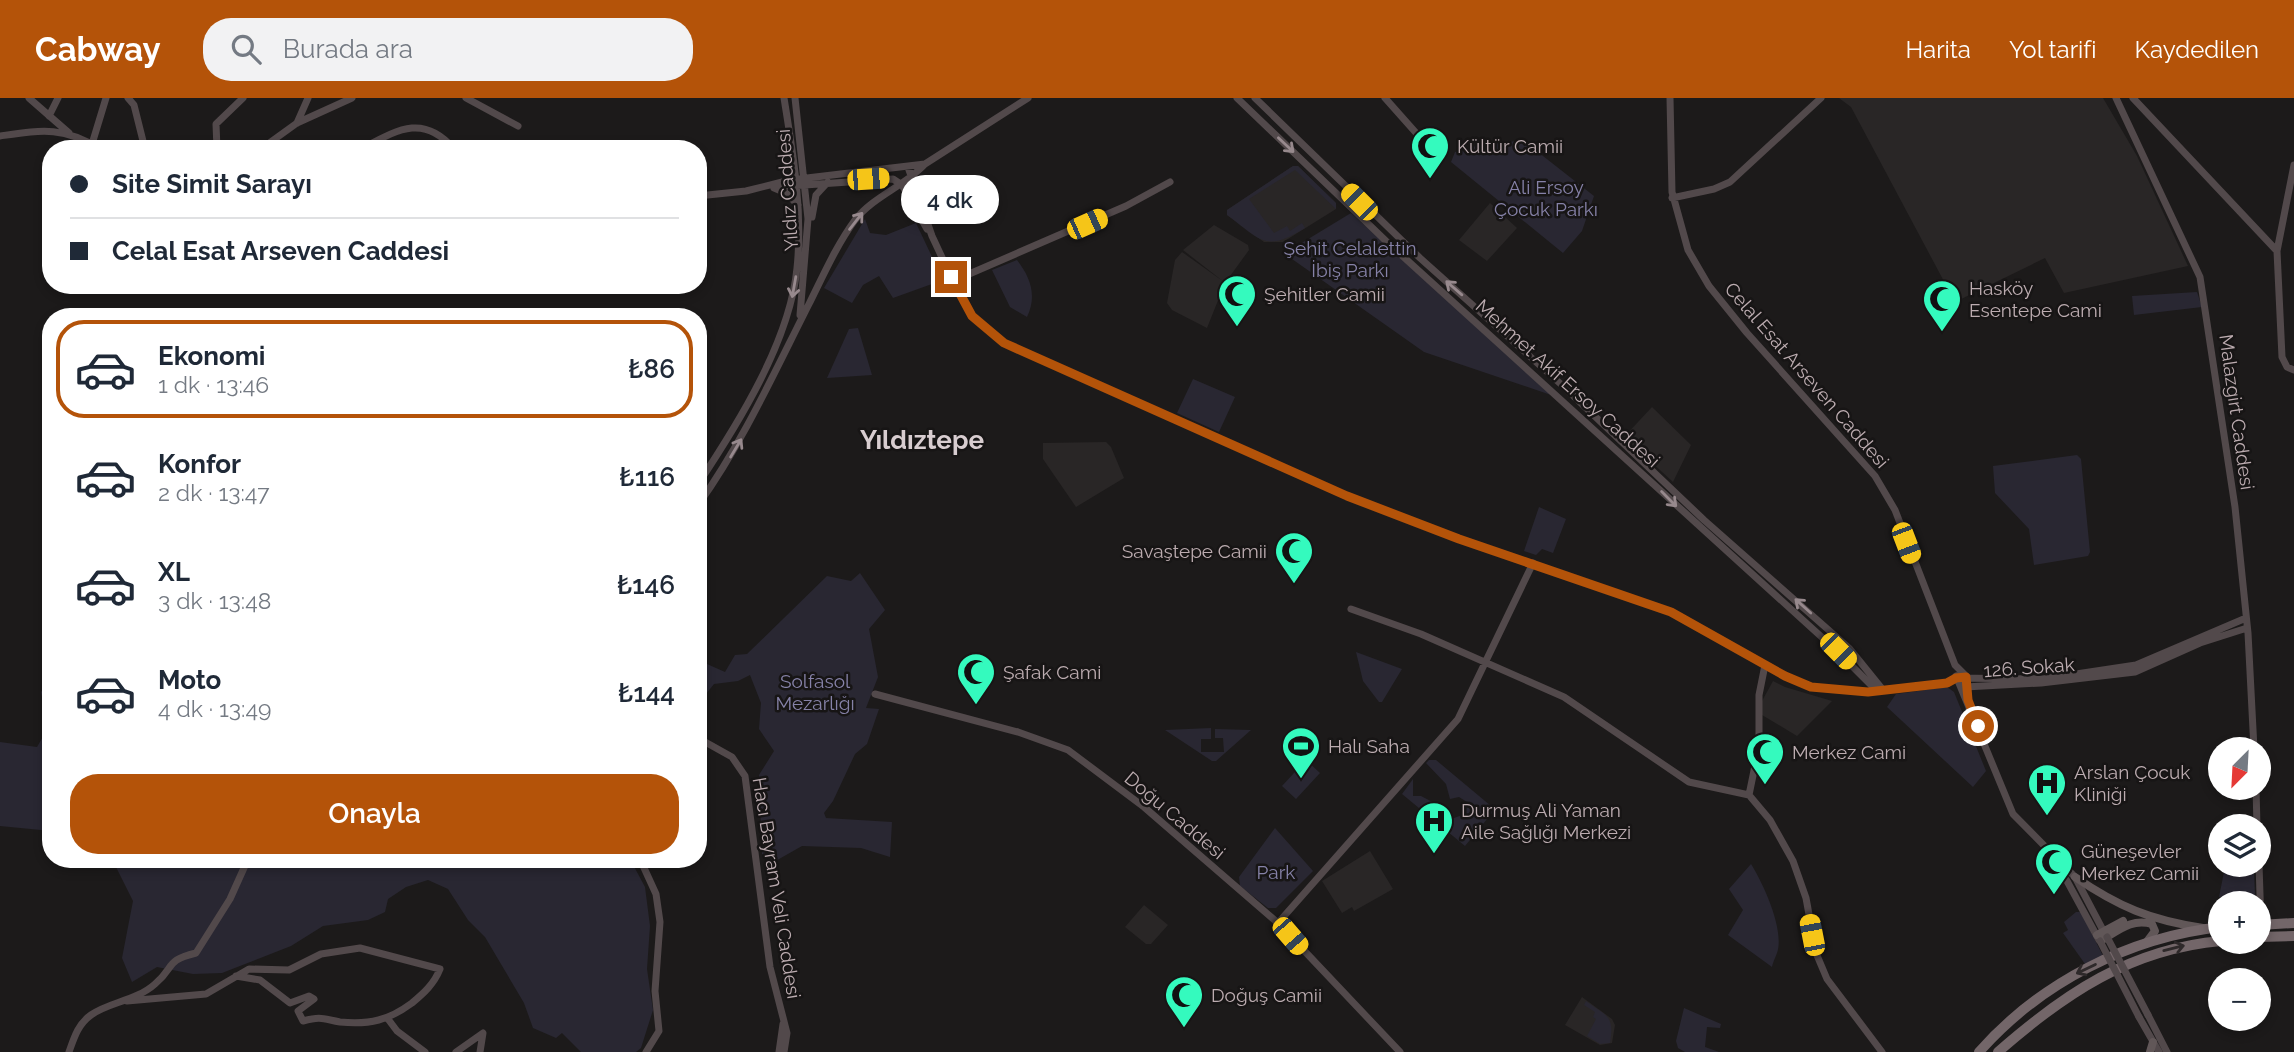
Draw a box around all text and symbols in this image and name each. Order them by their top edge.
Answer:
search box [203,18,693,81]
text: Cabway [35,30,161,69]
icon: search [227,30,265,68]
text: Burada ara [283,34,413,64]
text: Harita [1905,35,1971,64]
text: Yol tarifi [2009,35,2097,64]
text: Kaydedilen [2135,35,2259,64]
mosque icon: Kültür Camii [1409,125,1451,180]
street label: Yıldız Caddesi [772,128,802,252]
place label: Kültür Camii [1457,135,1563,157]
one-way arrow [1277,137,1294,154]
car [847,167,890,191]
text: Site Simit Sarayı [112,169,312,199]
callout: 4 dk [902,176,1000,225]
park label: Ali Ersoy Çocuk Parkı [1494,176,1598,220]
car [1337,180,1382,224]
text: 4 dk [927,186,973,213]
car [1064,206,1111,242]
one-way arrow [849,212,864,230]
text: Celal Esat Arseven Caddesi [112,236,449,266]
park label: Şehit Celalettin İbiş Parkı [1283,237,1417,281]
route end [935,261,967,293]
mosque icon: Şehitler Camii [1216,273,1258,328]
one-way arrow [787,275,800,298]
place label: Hasköy Esentepe Cami [1969,277,2102,321]
street label: Celal Esat Arseven Caddesi [1720,278,1894,472]
mosque icon: Hasköy Esentepe Cami [1921,278,1963,333]
one-way arrow [1445,280,1463,296]
place label: Şehitler Camii [1264,283,1385,305]
street label: Mehmet Akif Ersoy Caddesi [1471,295,1665,471]
street label: Malazgirt Caddesi [2215,333,2259,491]
icon: car [74,338,137,401]
text: Ekonomi [158,341,266,371]
text: ₺86 [628,354,675,384]
text: 1 dk · 13:46 [158,371,269,398]
district label: Yıldıztepe [860,425,984,455]
one-way arrow [729,438,743,458]
icon: car [74,446,137,509]
text: Konfor [158,449,241,479]
text: ₺116 [619,462,675,492]
text: 2 dk · 13:47 [158,479,270,506]
one-way arrow [1660,490,1677,507]
car [1889,520,1924,566]
mosque icon: Savaştepe Camii [1273,530,1315,585]
place label: Savaştepe Camii [1122,540,1267,562]
icon: car [74,554,137,617]
text: XL [158,557,190,587]
text: ₺146 [617,570,675,600]
text: 3 dk · 13:48 [158,587,271,614]
one-way arrow [1794,598,1812,614]
car [1816,629,1861,673]
mosque icon: Şafak Cami [955,651,997,706]
street label: 126. Sokak [1983,653,2075,681]
place label: Şafak Cami [1003,661,1101,683]
icon: car [74,662,137,725]
text: Moto [158,665,221,695]
park label: Solfasol Mezarlığı [775,670,855,714]
text: ₺144 [618,678,675,708]
text: 4 dk · 13:49 [158,695,271,722]
route start [1962,710,1994,742]
sports icon: Halı Saha [1280,725,1322,780]
mosque icon: Merkez Cami [1744,731,1786,786]
place label: Halı Saha [1328,735,1410,757]
north arrow [2208,737,2272,800]
map controls [2208,737,2271,1031]
place label: Merkez Cami [1792,741,1906,763]
place label: Arslan Çocuk Kliniği [2074,761,2190,805]
hospital icon: Arslan Çocuk Kliniği [2026,762,2068,817]
street label: Doğu Caddesi [1120,767,1230,863]
button: Onayla [70,774,679,854]
street label: Hacı Bayram Veli Caddesi [749,776,805,1000]
place label: Durmuş Ali Yaman Aile Sağlığı Merkezi [1461,799,1631,843]
hospital icon: Durmuş Ali Yaman Aile Sağlığı Merkezi [1413,800,1455,855]
button: layers [2208,814,2271,877]
place label: Güneşevler Merkez Camii [2081,840,2199,884]
mosque icon: Güneşevler Merkez Camii [2033,841,2075,896]
park label: Park [1257,861,1295,883]
button: + [2208,891,2271,954]
car [1798,912,1827,958]
car [1269,913,1312,959]
one-way arrow [2162,941,2185,955]
one-way arrow [2076,963,2097,976]
button: − [2208,968,2271,1031]
mosque icon: Doğuş Camii [1163,974,1205,1029]
place label: Doğuş Camii [1211,984,1322,1006]

